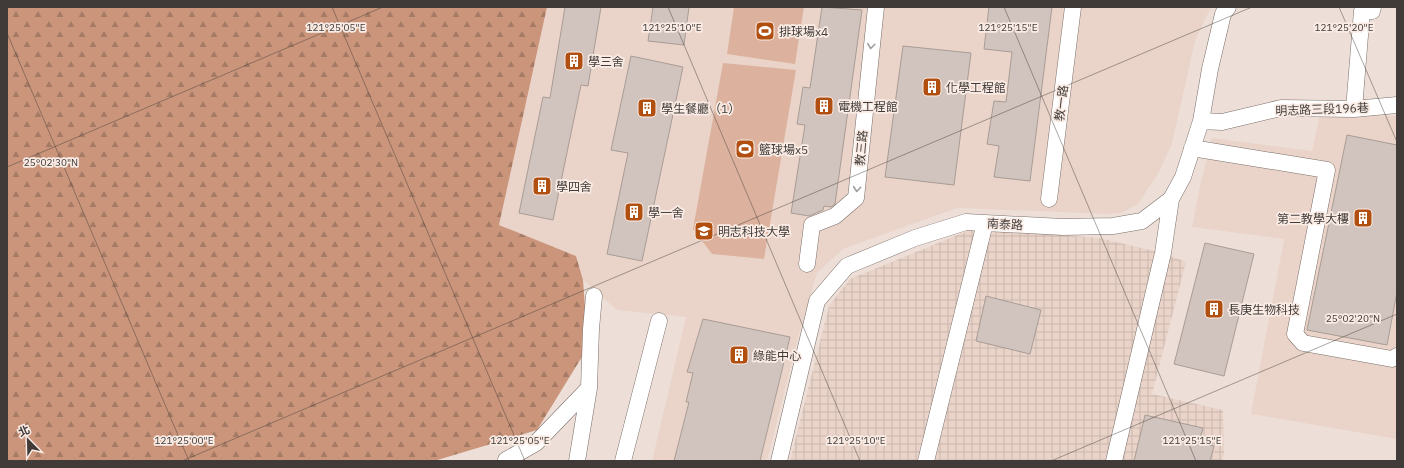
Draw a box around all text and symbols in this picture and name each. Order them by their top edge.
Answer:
sports icon: 排球場x4 [754,20,776,42]
text: 121°25'05"E [306,21,366,34]
text: 121°25'10"E [642,21,702,34]
text: 121°25'15"E [978,21,1038,34]
text: 121°25'20"E [1314,21,1374,34]
place label: 排球場x4 [779,24,828,39]
one-way arrow [867,43,876,49]
building icon: 學三舍 [563,50,585,72]
place label: 學三舍 [588,54,624,69]
building icon: 化學工程館 [921,76,943,98]
place label: 化學工程館 [946,80,1006,95]
street label: 教一路 [1051,84,1071,122]
building icon: 電機工程館 [813,95,835,117]
building icon: 學生餐廳（1） [636,97,658,119]
place label: 電機工程館 [838,99,898,114]
street label: 明志路三段196巷 [1275,100,1369,118]
place label: 學生餐廳（1） [661,101,740,116]
street label: 教三路 [852,129,870,167]
sports icon: 籃球場x5 [734,138,756,160]
place label: 籃球場x5 [759,142,808,157]
text: 25°02'30"N [24,156,78,169]
building icon: 學四舍 [531,175,553,197]
place label: 學四舍 [556,179,592,194]
one-way arrow [853,186,862,192]
building icon: 學一舍 [623,201,645,223]
place label: 學一舍 [648,205,684,220]
building icon: 第二教學大樓 [1352,207,1374,229]
place label: 第二教學大樓 [1277,211,1349,226]
street label: 南泰路 [987,216,1023,232]
school or university icon: 明志科技大學 [693,220,715,242]
place label: 明志科技大學 [718,224,790,239]
building icon: 長庚生物科技 [1203,298,1225,320]
place label: 長庚生物科技 [1228,302,1300,317]
text: 25°02'20"N [1326,312,1380,325]
building icon: 綠能中心 [728,344,750,366]
place label: 綠能中心 [753,348,801,363]
north arrow [8,420,48,460]
text: 北 [16,422,32,439]
text: 121°25'00"E [154,434,214,447]
text: 121°25'05"E [490,434,550,447]
text: 121°25'10"E [826,434,886,447]
text: 121°25'15"E [1162,434,1222,447]

